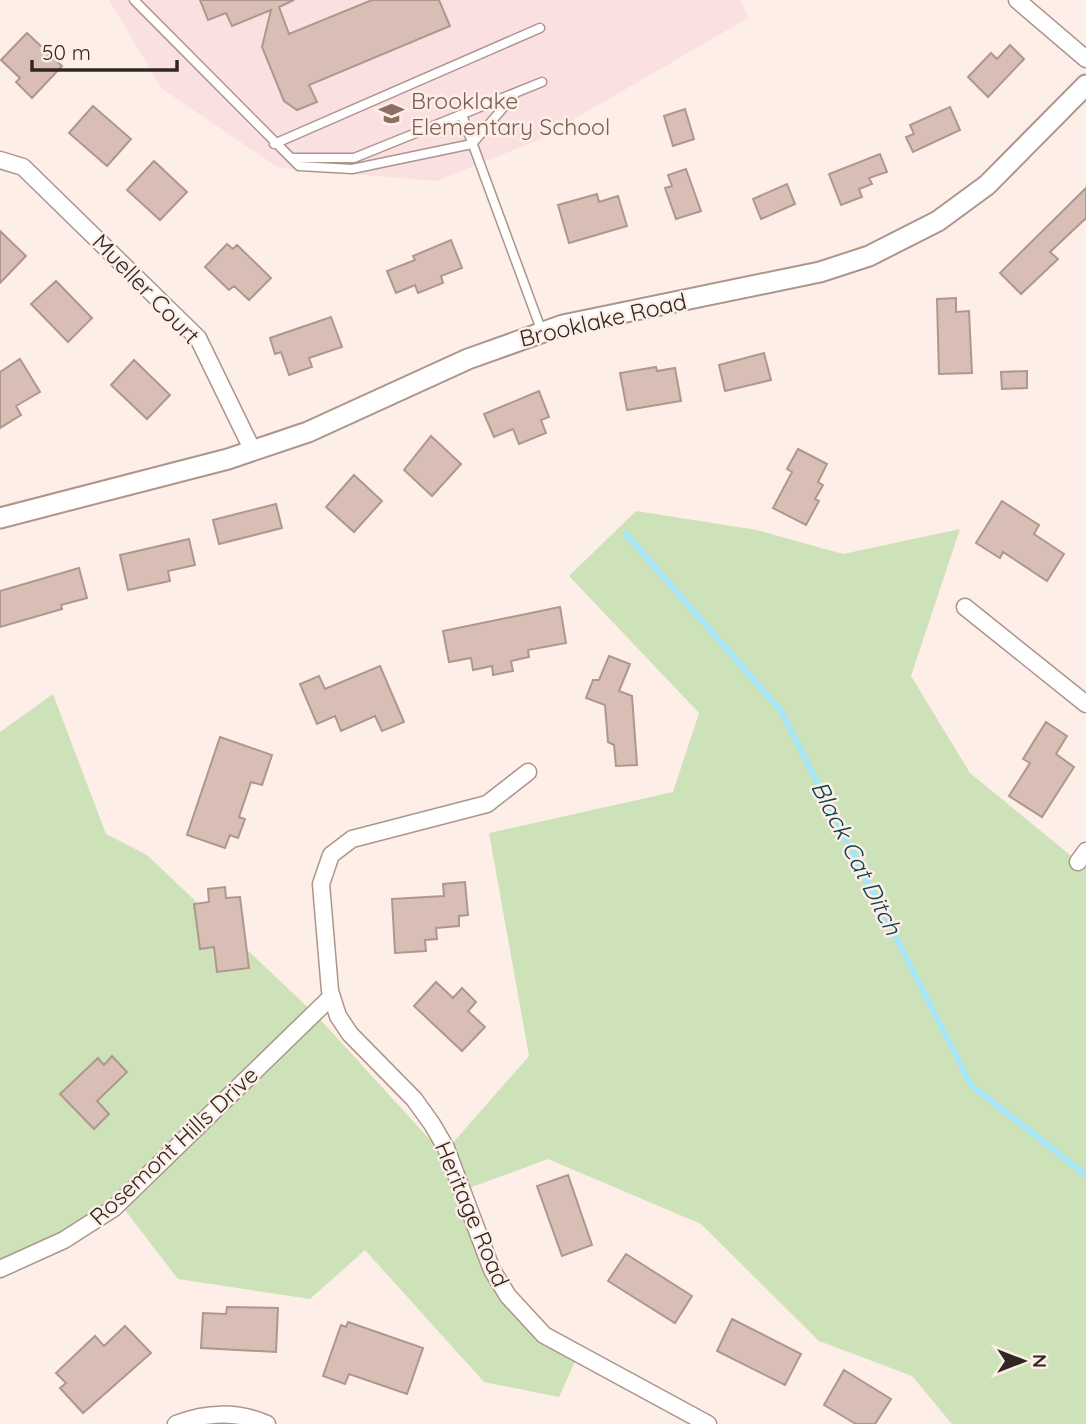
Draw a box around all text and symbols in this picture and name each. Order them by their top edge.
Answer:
scale bar [32,28,177,72]
text: 50 m [42,39,91,65]
place label: Brooklake Elementary School [411,86,610,141]
school or university icon: Brooklake Elementary School [377,100,405,128]
street label: Mueller Court [87,227,206,350]
street label: Brooklake Road [516,286,689,353]
water label: Black Cat Ditch [805,776,909,940]
street label: Rosemont Hills Drive [83,1060,264,1231]
street label: Heritage Road [429,1137,516,1291]
north arrow [988,1326,1058,1396]
text: N [1028,1354,1052,1368]

